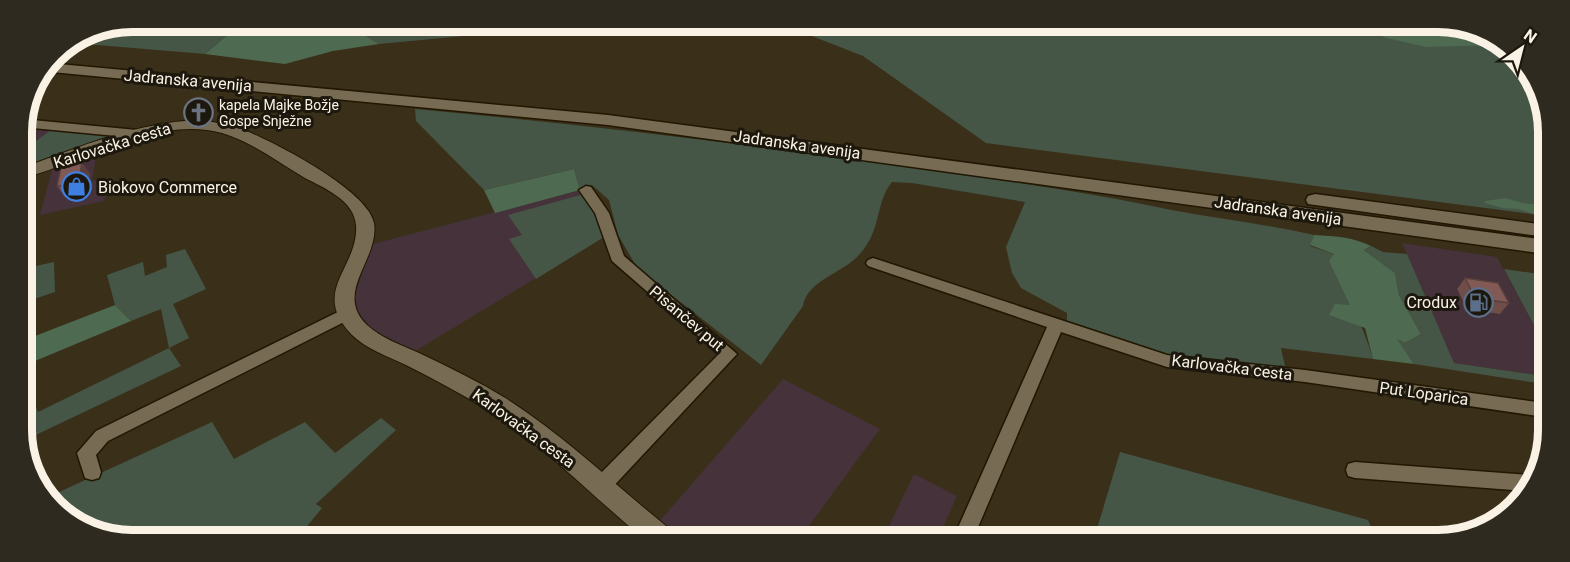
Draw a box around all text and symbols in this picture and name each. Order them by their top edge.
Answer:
north arrow [1492,18,1552,78]
text: N [1520,25,1540,47]
street label: Jadranska avenija [123,65,253,96]
church icon: kapela Majke Božje Gospe Snježne [182,97,214,129]
place label: kapela Majke Božje Gospe Snježne [219,97,339,129]
street label: Karlovačka cesta [51,119,173,172]
street label: Jadranska avenija [732,126,862,163]
shop icon: Biokovo Commerce [61,171,93,203]
place label: Biokovo Commerce [98,178,237,197]
street label: Jadranska avenija [1213,192,1343,229]
street label: Pisančev put [646,282,728,355]
fuel station icon: Crodux [1462,286,1494,318]
place label: Crodux [1406,293,1457,312]
street label: Karlovačka cesta [1170,351,1293,384]
street label: Put Loparica [1378,378,1470,409]
street label: Karlovačka cesta [469,385,578,472]

